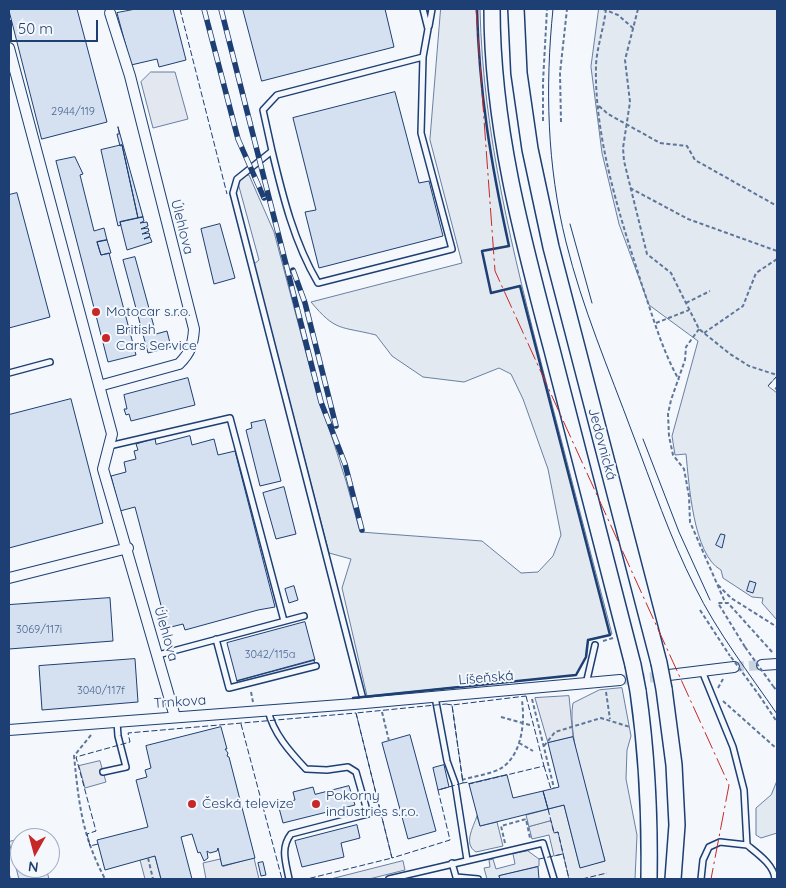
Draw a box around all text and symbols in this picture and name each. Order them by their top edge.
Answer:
scale bar [12,10,100,42]
text: 50 m [18,19,53,38]
house number: 2944/119 [51,105,95,119]
street label: Úlehlova [167,198,197,256]
place label: Motocar s.r.o. [106,304,191,320]
marker: Motocar s.r.o. [90,306,102,318]
place label: British Cars Service [116,322,197,354]
marker: British Cars Service [100,332,112,344]
street label: Jedovnická [584,406,620,482]
street label: Úlehlova [150,605,182,663]
house number: 3069/117i [16,623,62,637]
house number: 3042/115a [245,648,295,662]
street label: Líšeňská [458,667,514,689]
house number: 3040/117f [77,684,125,698]
street label: Trnkova [153,692,207,712]
place label: Pokorny industries s.r.o. [326,788,418,820]
place label: Česká televize [202,796,294,812]
marker: Česká televize [186,798,198,810]
marker: Pokorny industries s.r.o. [310,798,322,810]
north arrow [10,828,60,878]
text: N [27,857,40,876]

